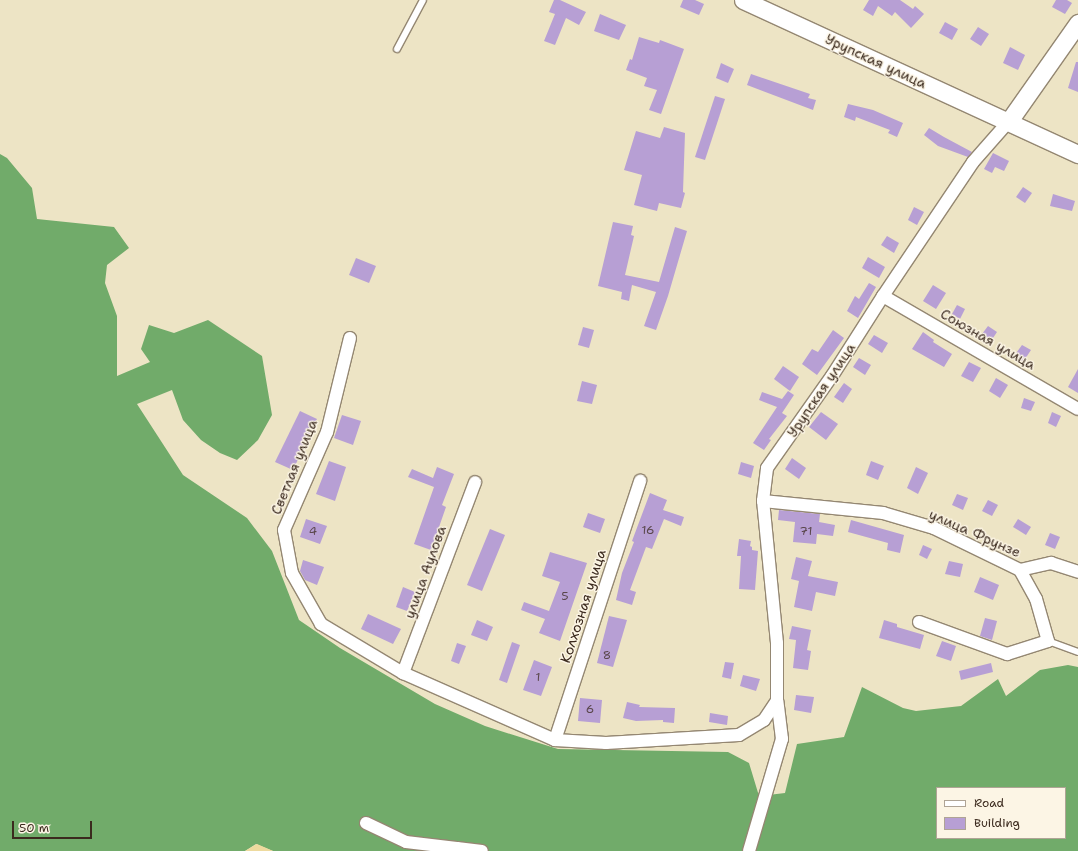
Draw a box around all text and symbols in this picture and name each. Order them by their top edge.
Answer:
street label: Урупская улица [823,30,929,92]
street label: Союзная улица [938,305,1038,373]
street label: Урупская улица [783,340,859,440]
street label: Светлая улица [267,417,321,517]
street label: улица Фрунзе [927,505,1023,561]
street label: улица Аулова [400,523,450,621]
house number: 16 [641,524,655,538]
house number: 4 [309,525,317,539]
house number: 71 [800,525,812,539]
street label: Колхозная улица [557,547,609,665]
house number: 5 [561,590,569,604]
house number: 8 [603,649,611,663]
house number: 1 [535,671,541,685]
house number: 6 [586,703,594,717]
legend [936,787,1066,839]
text: Road [974,795,1004,811]
scale bar [14,813,94,839]
text: Building [974,815,1020,831]
text: 50 m [19,820,49,836]

